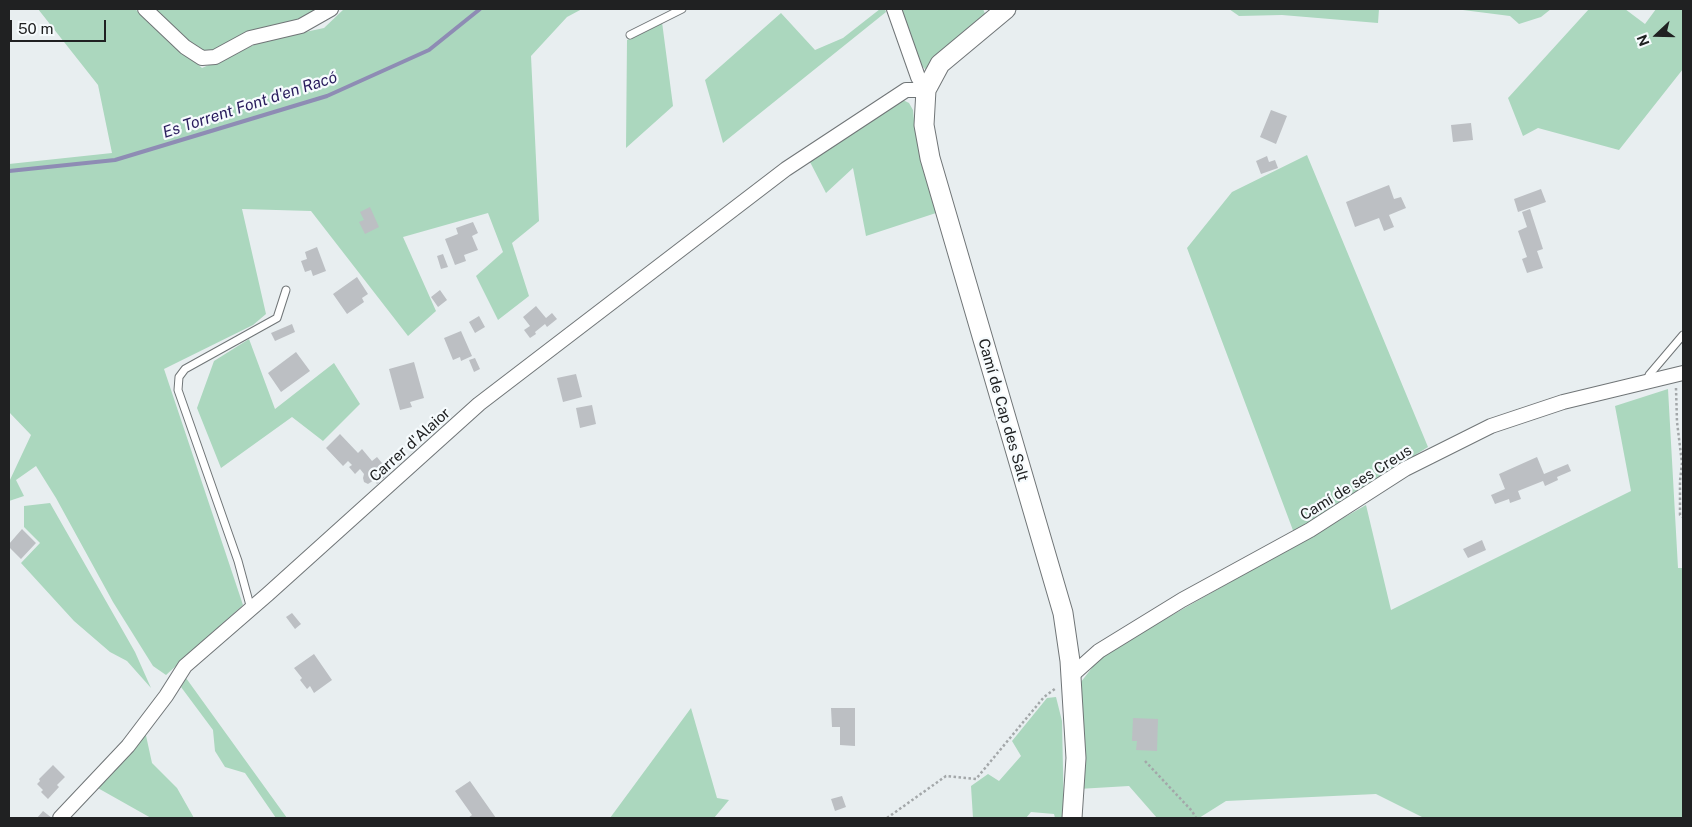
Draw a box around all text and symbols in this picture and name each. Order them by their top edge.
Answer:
scale bar [12,10,109,42]
north arrow [1632,10,1682,60]
text: 50 m [18,20,53,37]
text: N [1634,32,1652,48]
water label: Es Torrent Font d'en Racó [160,68,340,142]
street label: Camí de Cap des Salt [974,337,1032,483]
street label: Carrer d'Alaior [366,404,454,486]
street label: Camí de ses Creus [1297,441,1415,525]

